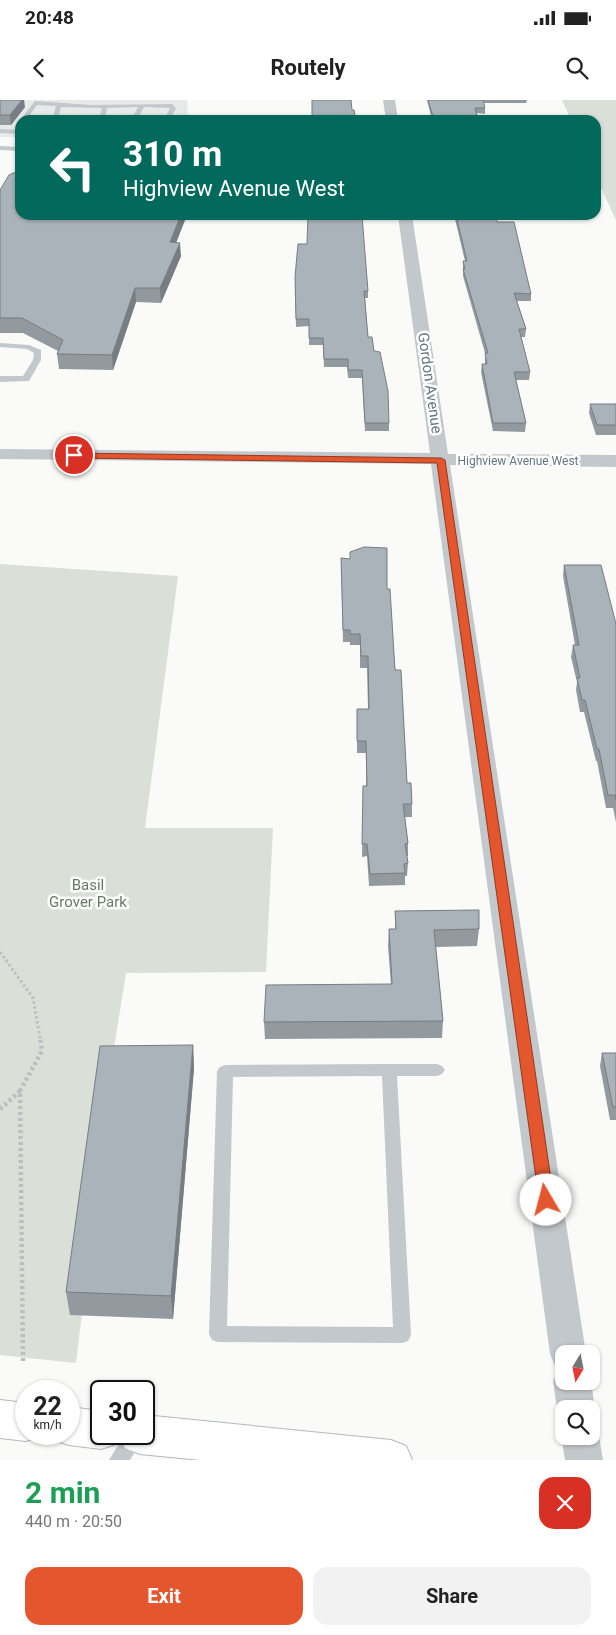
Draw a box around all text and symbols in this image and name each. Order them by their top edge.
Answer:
text: 20:48 [25,6,74,29]
icon: back [25,54,53,82]
icon: search [563,54,591,82]
text: Routely [270,55,346,80]
text: 310 m [123,134,222,175]
icon: left [40,135,105,200]
text: Highview Avenue West [123,176,345,201]
street label: Gordon Avenue [414,331,446,435]
pin [53,434,95,476]
icon: arrive [60,441,88,469]
street label: Highview Avenue West [457,454,579,468]
park label: Basil Grover Park [49,876,127,911]
position arrow [519,1173,571,1225]
north arrow [555,1345,600,1390]
map controls [555,1345,600,1445]
speed limit sign: 30 [90,1380,155,1445]
text: 22 [33,1392,62,1421]
button: search [555,1400,600,1445]
text: km/h [33,1418,62,1432]
text: 2 min [25,1475,100,1510]
button: close [539,1477,591,1529]
text: 440 m · 20:50 [25,1512,122,1531]
button: Exit [25,1567,303,1625]
button: Share [313,1567,591,1625]

